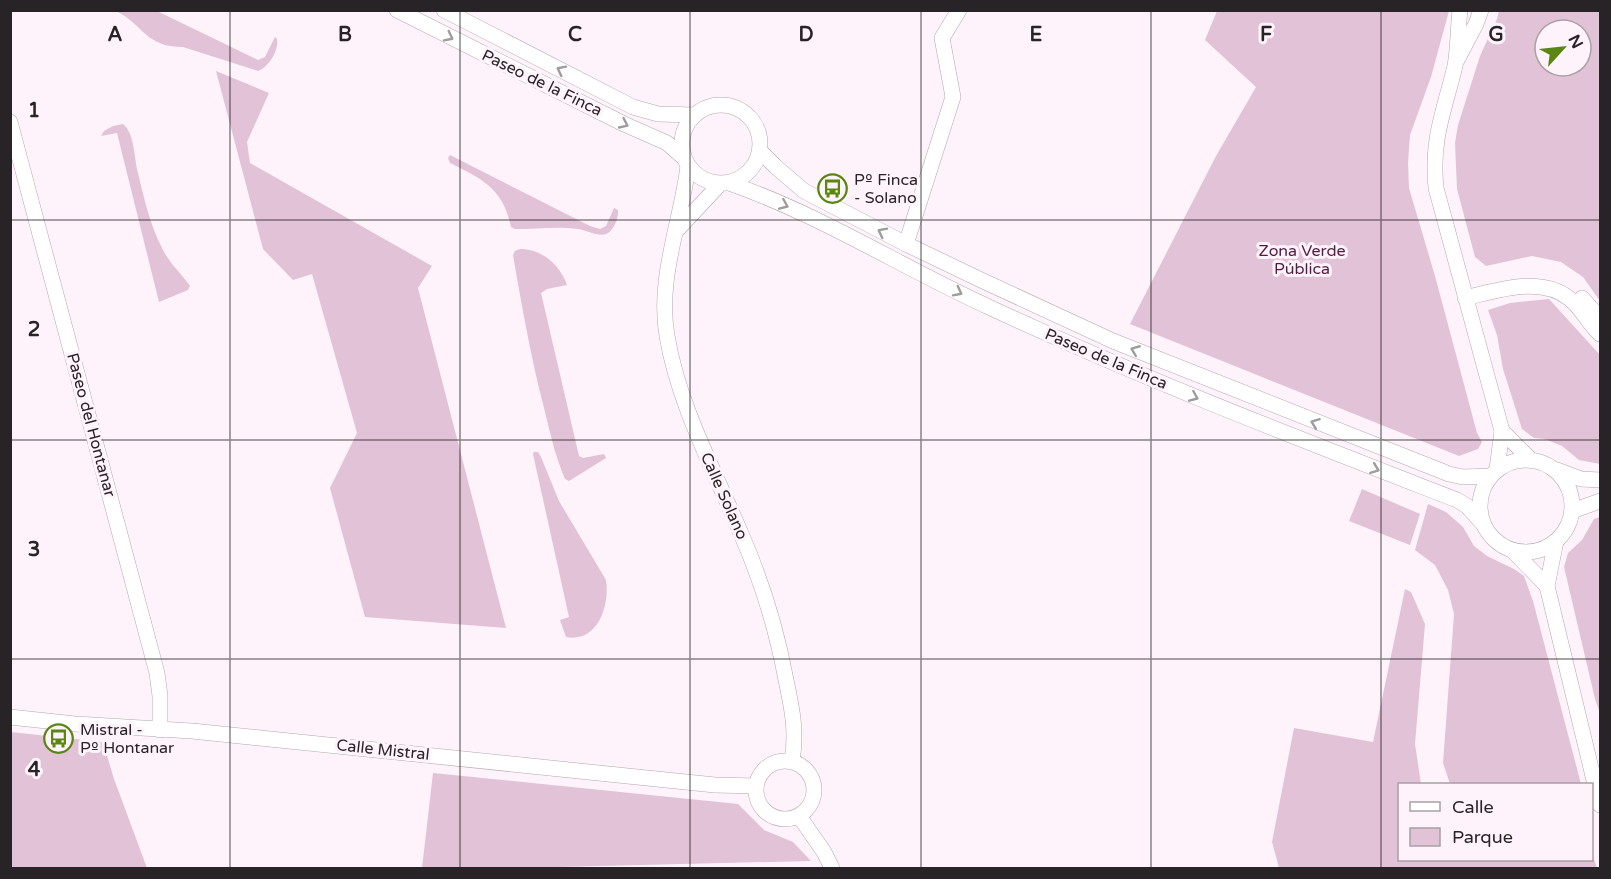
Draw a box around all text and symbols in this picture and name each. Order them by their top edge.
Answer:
north arrow [1533,18,1593,78]
text: A [108,23,123,47]
text: B [338,23,352,47]
text: C [568,23,582,47]
text: D [798,23,814,47]
text: E [1030,23,1043,47]
text: F [1260,23,1272,47]
text: G [1488,23,1504,47]
one-way arrow [443,29,454,41]
text: N [1564,31,1587,52]
street label: Paseo de la Finca [479,45,605,121]
one-way arrow [557,66,568,78]
text: 1 [28,99,40,123]
one-way arrow [618,116,629,128]
place label: Pº Finca - Solano [854,170,918,208]
bus stop icon: Pº Finca - Solano [817,173,849,205]
one-way arrow [777,197,788,209]
one-way arrow [877,228,888,239]
park label: Zona Verde Pública [1258,241,1346,279]
one-way arrow [952,284,963,296]
text: 2 [28,318,40,342]
street label: Paseo de la Finca [1042,324,1170,394]
one-way arrow [1130,345,1141,357]
street label: Paseo del Hontanar [62,351,120,500]
one-way arrow [1188,389,1199,401]
one-way arrow [1311,417,1321,430]
street label: Calle Solano [696,449,752,543]
one-way arrow [1369,462,1380,474]
text: 3 [28,538,40,562]
place label: Mistral - Pº Hontanar [80,720,175,758]
bus stop icon: Mistral - Pº Hontanar [43,723,75,755]
street label: Calle Mistral [335,735,431,765]
text: 4 [28,758,41,782]
legend [1398,783,1593,861]
text: Calle [1452,796,1494,818]
text: Parque [1452,826,1513,848]

